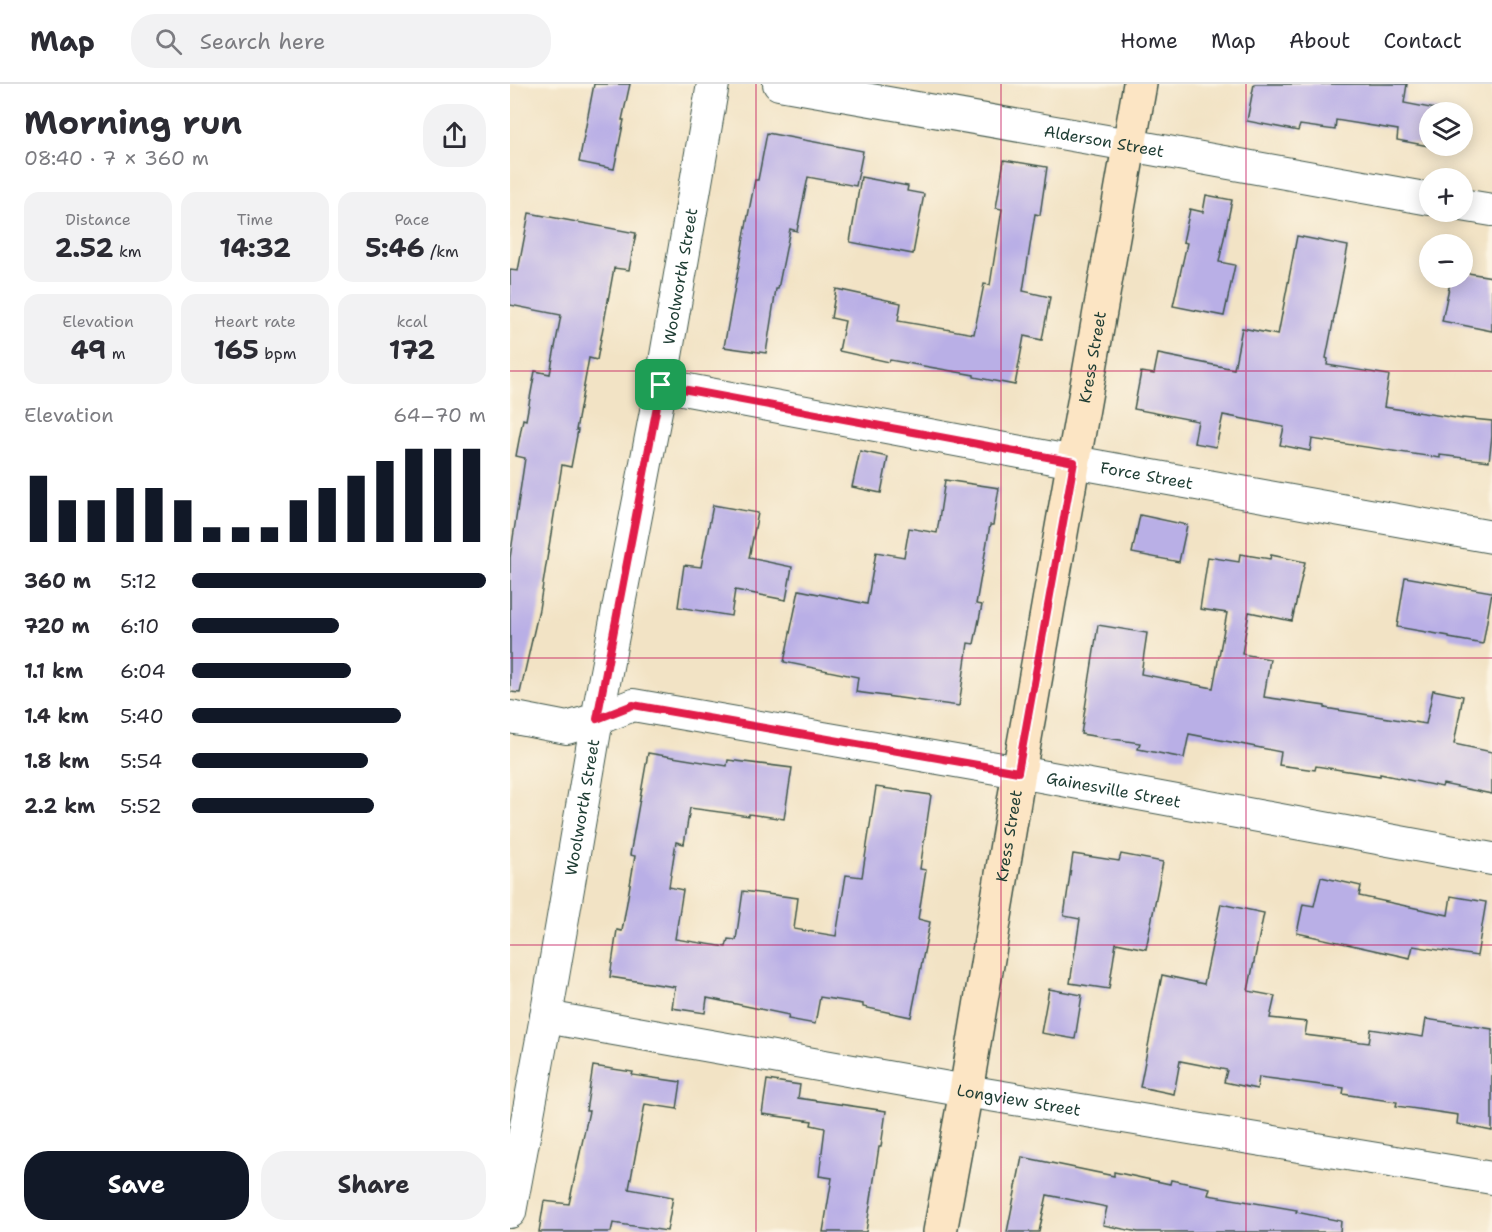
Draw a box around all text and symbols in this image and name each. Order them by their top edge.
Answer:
search box [131,14,551,68]
text: Map [30,22,95,60]
icon: search [152,25,185,58]
text: Search here [200,27,325,56]
text: Home [1120,27,1178,55]
text: Map [1211,27,1256,55]
text: About [1289,27,1350,55]
text: Contact [1383,27,1462,55]
text: Morning run [24,100,242,145]
map controls [1419,102,1473,288]
button: layers [1419,102,1473,156]
button: share [423,104,486,167]
street label: Alderson Street [1042,120,1166,162]
text: 08:40 · 7 × 360 m [24,145,209,171]
button: + [1419,168,1473,222]
street label: Woolworth Street [658,206,702,346]
text: Distance [65,209,131,230]
text: Time [237,209,273,230]
text: Pace [394,209,430,230]
text: 2.52 [54,230,114,265]
text: 14:32 [219,230,291,265]
text: 5:46 [365,230,425,265]
button: − [1419,234,1473,288]
text: km [114,241,142,262]
text: /km [425,241,459,262]
street label: Kress Street [1074,309,1111,405]
text: Elevation [62,311,134,332]
text: Heart rate [214,311,296,332]
text: kcal [396,311,428,332]
text: 49 [71,332,106,367]
text: 165 [213,332,259,367]
text: 172 [389,332,435,367]
text: m [106,343,125,364]
text: bpm [259,343,297,364]
pin [635,359,686,410]
icon: arrive [644,368,677,401]
text: Elevation [24,402,114,428]
text: 64–70 m [393,402,486,428]
street label: Force Street [1099,457,1195,494]
text: 360 m [24,568,91,594]
text: 5:12 [120,568,157,594]
text: 720 m [24,613,90,639]
text: 6:10 [120,613,159,639]
text: 1.1 km [24,658,83,684]
text: 6:04 [120,658,166,684]
text: 1.4 km [24,703,89,729]
text: 5:40 [120,703,164,729]
street label: Woolworth Street [560,737,604,877]
text: 1.8 km [24,748,90,774]
text: 5:54 [120,748,162,774]
street label: Gainesville Street [1045,767,1183,813]
street label: Kress Street [991,788,1027,884]
text: 2.2 km [24,793,95,819]
text: 5:52 [120,793,162,819]
street label: Longview Street [955,1080,1082,1121]
button: Save [24,1151,249,1220]
button: Share [261,1151,486,1220]

